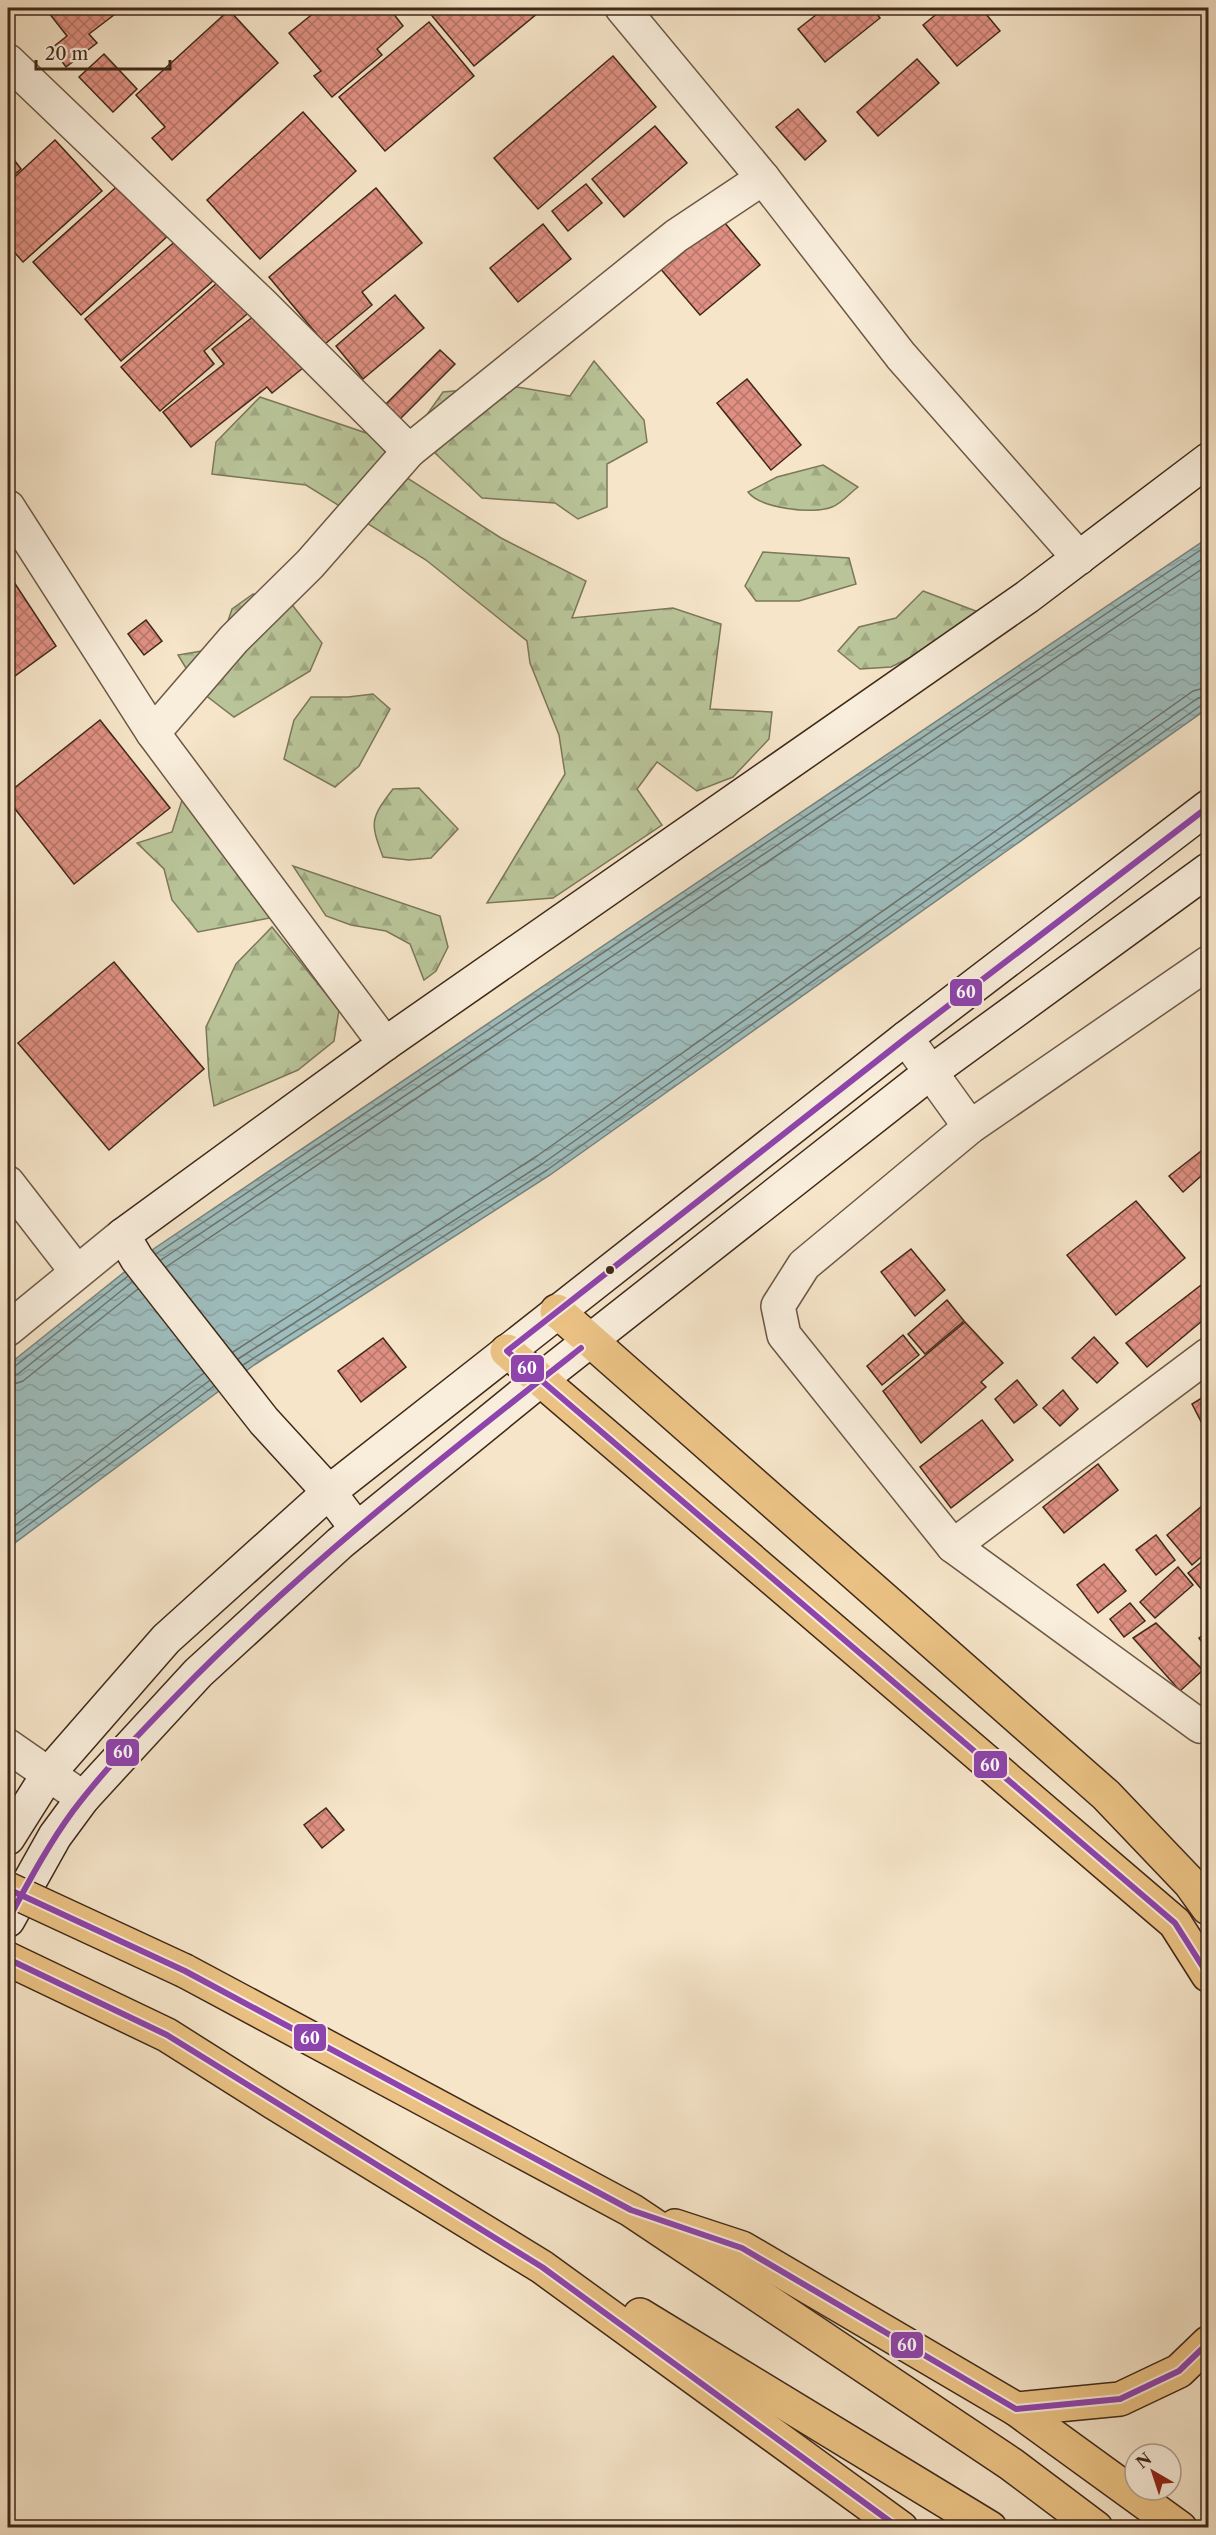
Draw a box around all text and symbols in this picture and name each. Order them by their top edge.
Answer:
scale bar [36,33,170,71]
text: 20 m [45,43,89,65]
line badge: 60 [949,978,983,1007]
text: 60 [956,982,976,1002]
unlabelled marker [604,1264,616,1276]
line badge: 60 [510,1354,545,1383]
text: 60 [517,1358,537,1378]
line badge: 60 [105,1738,140,1767]
text: 60 [113,1742,133,1762]
line badge: 60 [973,1750,1008,1779]
text: 60 [980,1755,1000,1775]
line badge: 60 [293,2023,327,2052]
text: 60 [300,2028,320,2048]
line badge: 60 [890,2331,924,2359]
text: 60 [897,2335,917,2355]
north arrow [1123,2442,1183,2502]
text: N [1132,2448,1155,2472]

